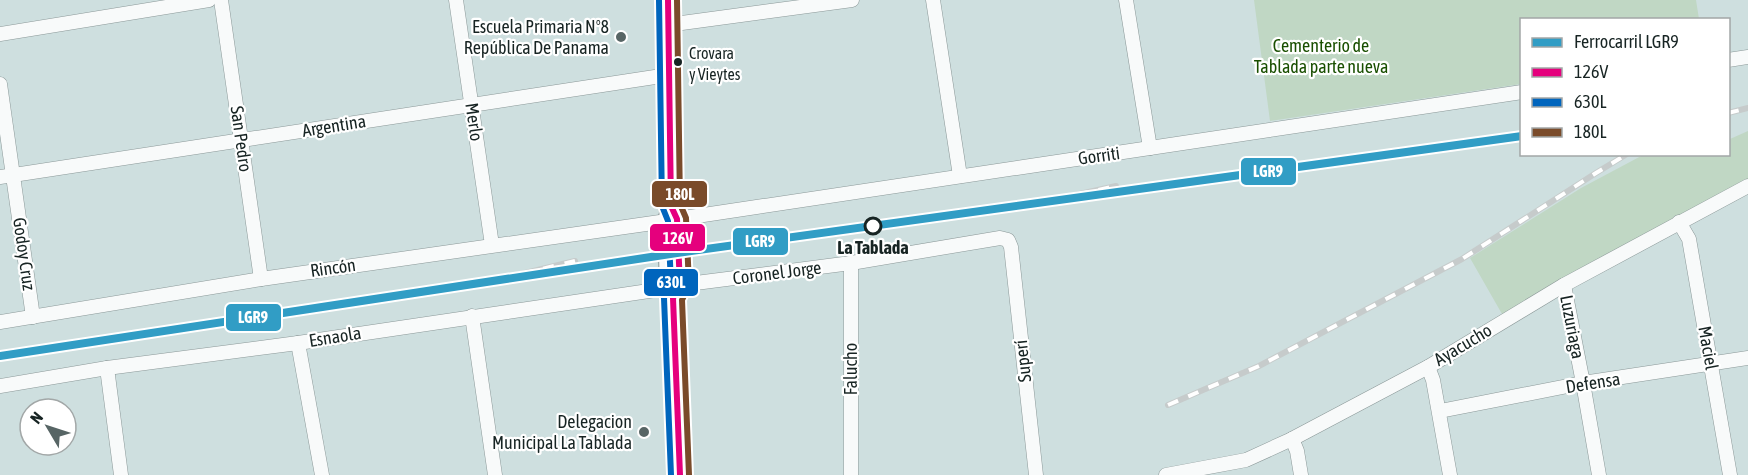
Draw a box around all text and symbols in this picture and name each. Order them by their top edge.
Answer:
place label: Escuela Primaria Nº8 República De Panama [464,16,609,58]
legend [1520,18,1730,156]
marker: Escuela Primaria Nº8 República De Panama [614,30,628,44]
text: Ferrocarril LGR9 [1574,31,1679,52]
park label: Cementerio de Tablada parte nueva [1254,35,1388,77]
place label: Crovara y Vieytes [689,44,741,84]
marker: Crovara y Vieytes [672,56,684,68]
text: 126V [1574,61,1608,82]
text: 630L [1574,91,1606,112]
street label: Merlo [461,101,488,143]
street label: San Pedro [226,105,256,173]
street label: Argentina [301,110,367,141]
text: 180L [1574,121,1606,142]
street label: Gorriti [1077,142,1121,169]
line badge: LGR9 [1240,157,1297,186]
text: LGR9 [1253,162,1283,180]
line badge: 180L [651,180,708,208]
text: 180L [666,185,695,203]
street label: Godoy Cruz [9,216,40,292]
marker: La Tablada [864,217,882,235]
line badge: 126V [649,223,706,252]
line badge: LGR9 [732,227,789,256]
text: 126V [663,229,693,247]
text: LGR9 [745,232,775,250]
place label: La Tablada [837,237,909,258]
street label: Rincón [309,254,357,281]
street label: Coronel Jorge [731,257,822,288]
line badge: 630L [643,268,699,297]
text: 630L [657,273,686,291]
street label: Luzuriaga [1556,293,1589,361]
line badge: LGR9 [225,303,282,332]
text: LGR9 [238,308,268,326]
street label: Ayacucho [1430,319,1495,370]
street label: Esnaola [307,322,363,351]
street label: Maciel [1694,324,1723,372]
street label: Superí [1010,339,1035,383]
street label: Falucho [840,343,861,395]
street label: Defensa [1564,368,1622,397]
north arrow [18,397,78,457]
text: N [26,408,46,427]
place label: Delegacion Municipal La Tablada [492,411,632,453]
marker: Delegacion Municipal La Tablada [637,425,651,439]

